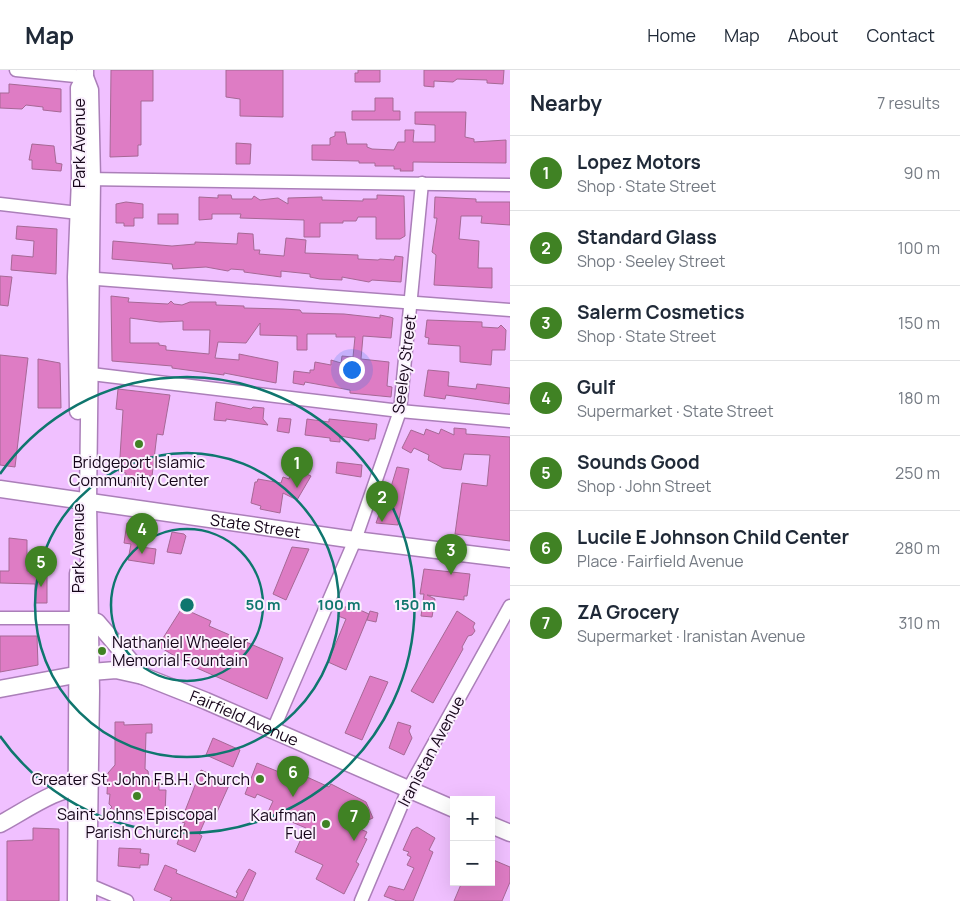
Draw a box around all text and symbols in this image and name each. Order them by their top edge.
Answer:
text: Map [25,18,74,51]
text: Home [647,23,696,47]
text: Map [724,23,760,47]
text: About [788,23,838,47]
text: Contact [866,23,935,47]
text: Nearby [530,89,602,117]
text: 7 results [877,92,940,114]
street label: Park Avenue [68,98,90,188]
text: Lopez Motors [577,149,701,175]
text: 1 [542,162,550,184]
text: 90 m [904,162,940,184]
text: Shop · State Street [577,175,716,197]
text: Standard Glass [577,224,717,250]
text: 2 [541,237,551,259]
text: 100 m [897,237,940,259]
text: Shop · Seeley Street [577,250,725,272]
text: Salerm Cosmetics [577,299,745,325]
text: 3 [541,312,551,334]
text: 150 m [898,312,940,334]
street label: Seeley Street [387,313,421,415]
text: Shop · State Street [577,325,716,347]
your location [339,357,365,383]
text: Gulf [577,374,615,400]
text: 4 [541,387,551,409]
text: 180 m [898,387,940,409]
text: Supermarket · State Street [577,400,774,422]
marker: Bridgeport Islamic Community Center [133,438,145,450]
pin: 1 [281,447,313,488]
text: Sounds Good [577,449,700,475]
place label: Bridgeport Islamic Community Center [69,451,209,491]
text: 5 [541,462,551,484]
text: 250 m [895,462,940,484]
text: Shop · John Street [577,475,711,497]
pin: 2 [366,481,398,522]
street label: Park Avenue [67,503,89,593]
street label: State Street [209,508,302,543]
pin: 4 [126,513,158,554]
text: Lucile E Johnson Child Center [577,524,849,550]
pin: 3 [435,534,467,575]
text: 6 [541,537,551,559]
text: 280 m [895,537,940,559]
pin: 5 [25,546,57,587]
text: Place · Fairfield Avenue [577,550,744,572]
text: 50 m [245,594,281,615]
text: 100 m [318,594,360,615]
text: 150 m [394,594,436,615]
centre of rings [178,596,196,614]
text: ZA Grocery [577,599,679,625]
text: 7 [542,612,550,634]
text: 310 m [898,612,940,634]
text: Supermarket · Iranistan Avenue [577,625,805,647]
place label: Nathaniel Wheeler Memorial Fountain [112,631,248,671]
marker: Nathaniel Wheeler Memorial Fountain [96,645,108,657]
street label: Fairfield Avenue [187,685,302,751]
street label: Iranistan Avenue [393,692,469,810]
pin: 6 [277,756,309,797]
place label: Greater St. John F.B.H. Church [32,768,250,790]
marker: Greater St. John F.B.H. Church [254,773,266,785]
marker: Saint Johns Episcopal Parish Church [131,790,143,802]
map controls [450,796,495,886]
button: + [450,796,495,841]
pin: 7 [338,800,370,841]
place label: Saint Johns Episcopal Parish Church [57,803,217,843]
place label: Kaufman Fuel [250,804,316,844]
marker: Kaufman Fuel [320,818,332,830]
button: − [450,841,495,886]

